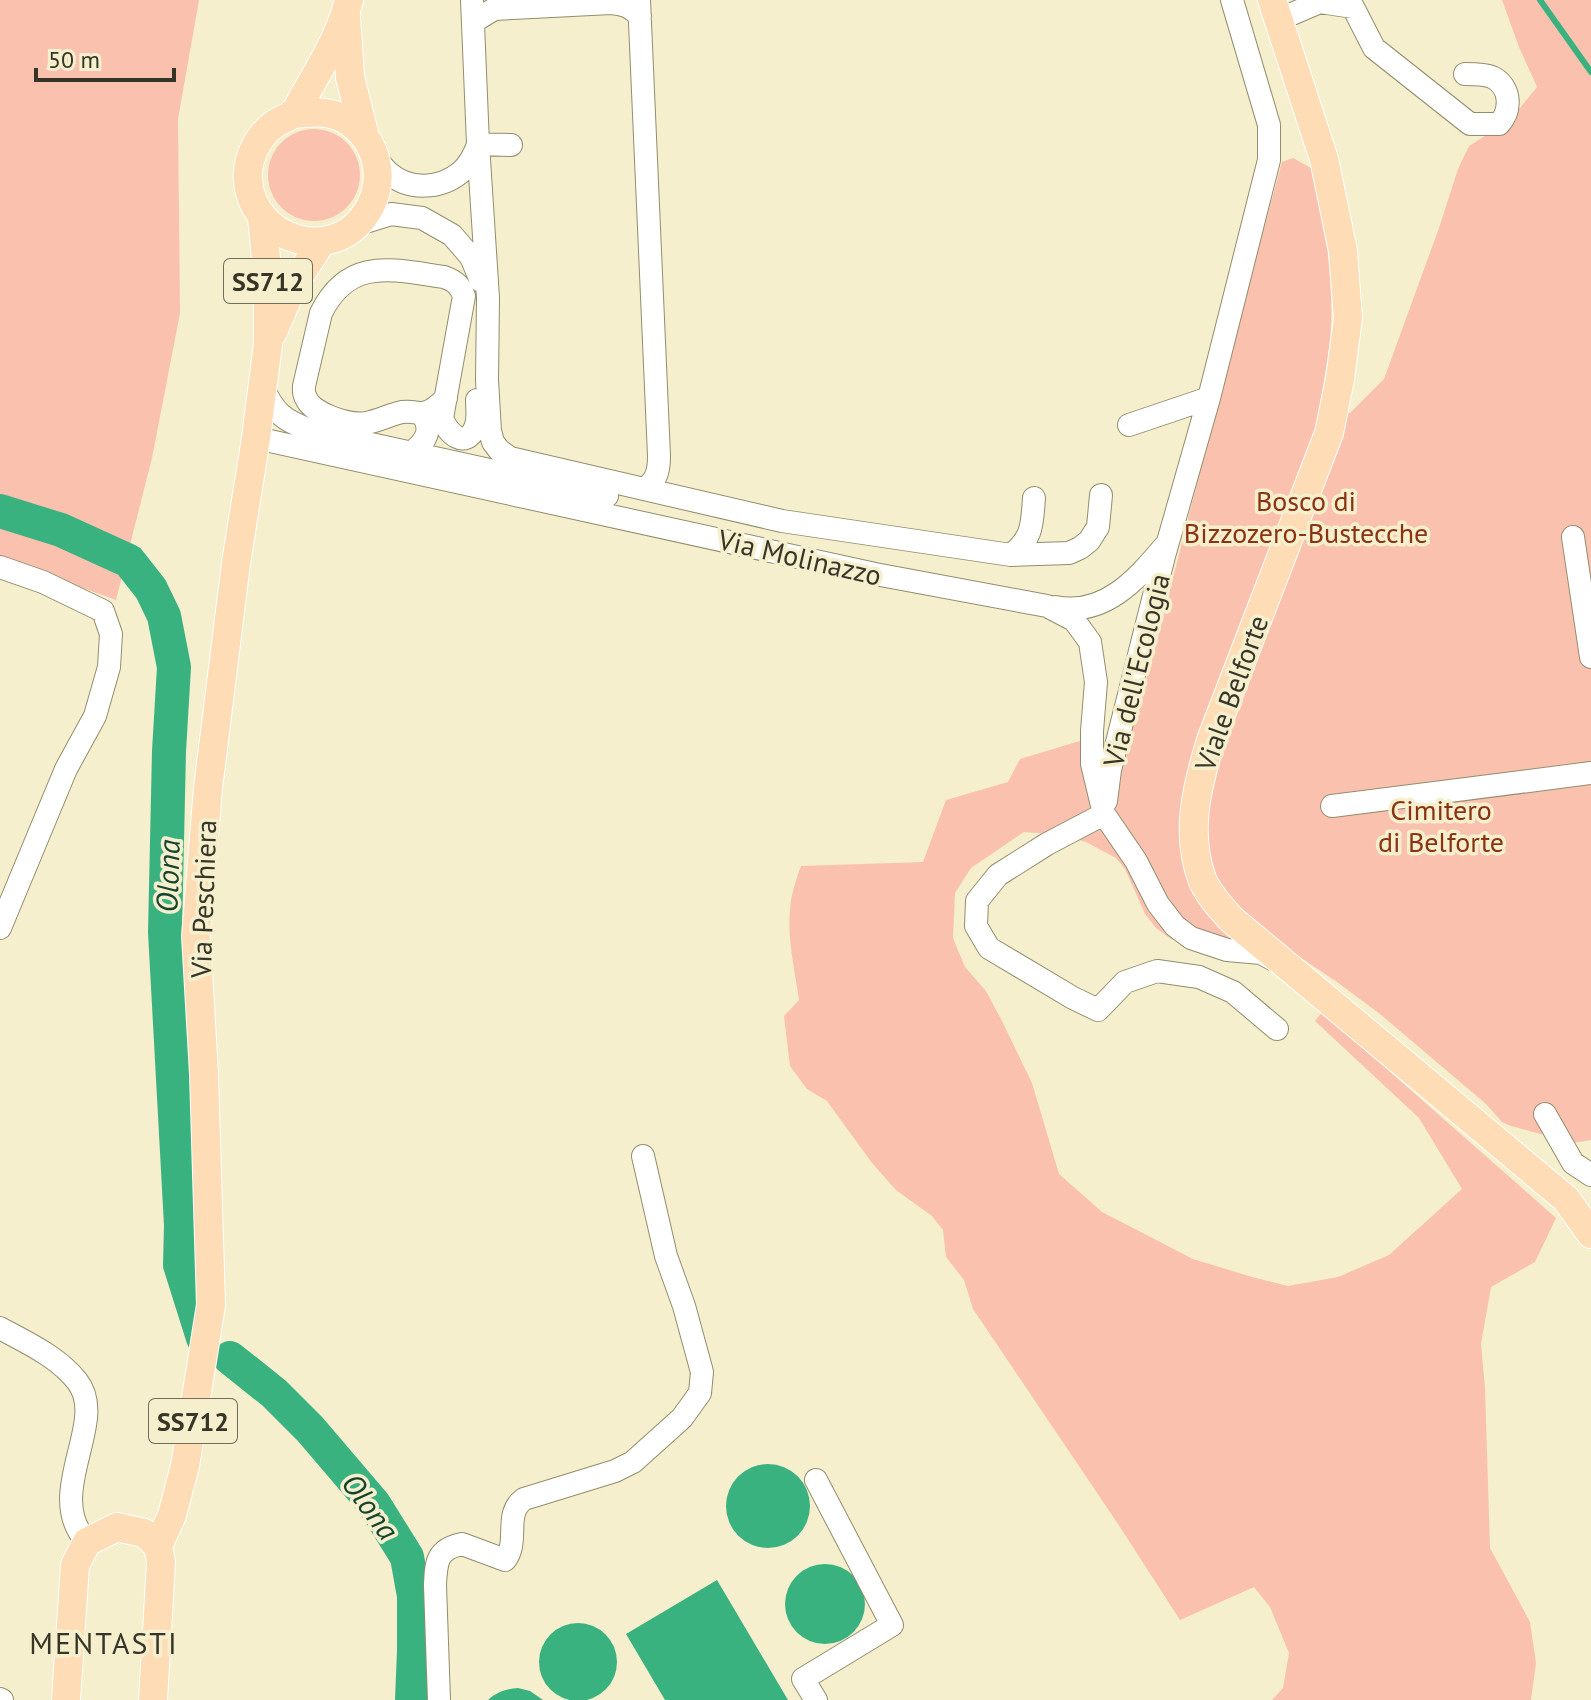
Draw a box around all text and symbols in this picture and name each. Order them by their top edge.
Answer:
scale bar [36,32,174,82]
text: 50 m [48,44,100,75]
road number: SS712 [224,259,312,303]
park label: Bosco di Bizzozero-Bustecche [1184,482,1428,551]
street label: Via Molinazzo [714,520,885,594]
street label: Via dell'Ecologia [1094,569,1178,772]
street label: Viale Belforte [1185,610,1276,777]
park label: Cimitero di Belforte [1378,791,1504,860]
street label: Via Peschiera [182,819,224,980]
water label: Olona [146,839,188,913]
road number: SS712 [149,1399,237,1443]
water label: Olona [334,1465,408,1547]
district label: MENTASTI [29,1623,179,1662]

